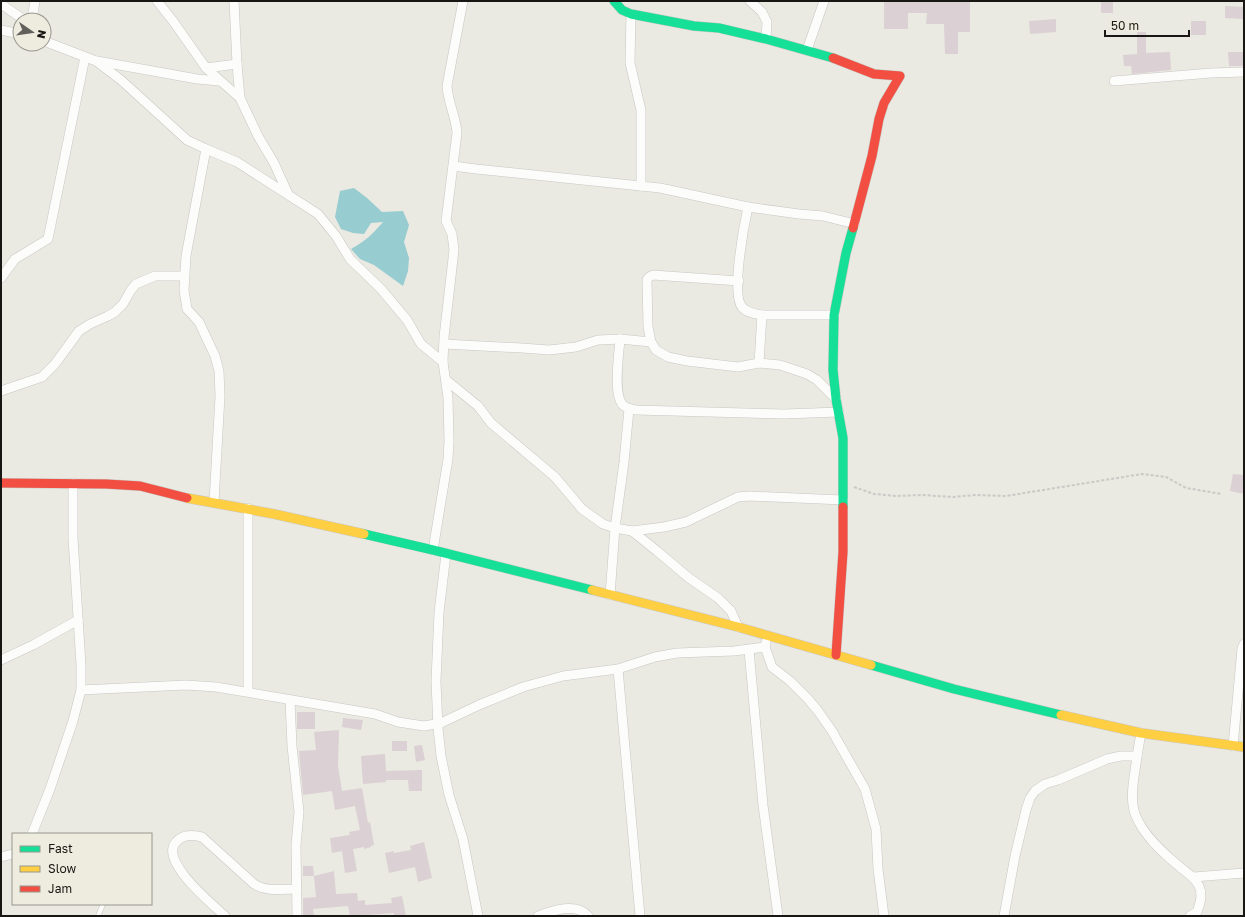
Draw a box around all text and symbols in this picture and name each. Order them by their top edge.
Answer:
north arrow [12,12,52,52]
scale bar [1105,12,1189,38]
text: 50 m [1111,18,1139,33]
text: N [35,29,50,40]
legend [12,833,152,905]
text: Fast [48,841,73,856]
text: Slow [48,861,76,876]
text: Jam [48,881,72,896]

